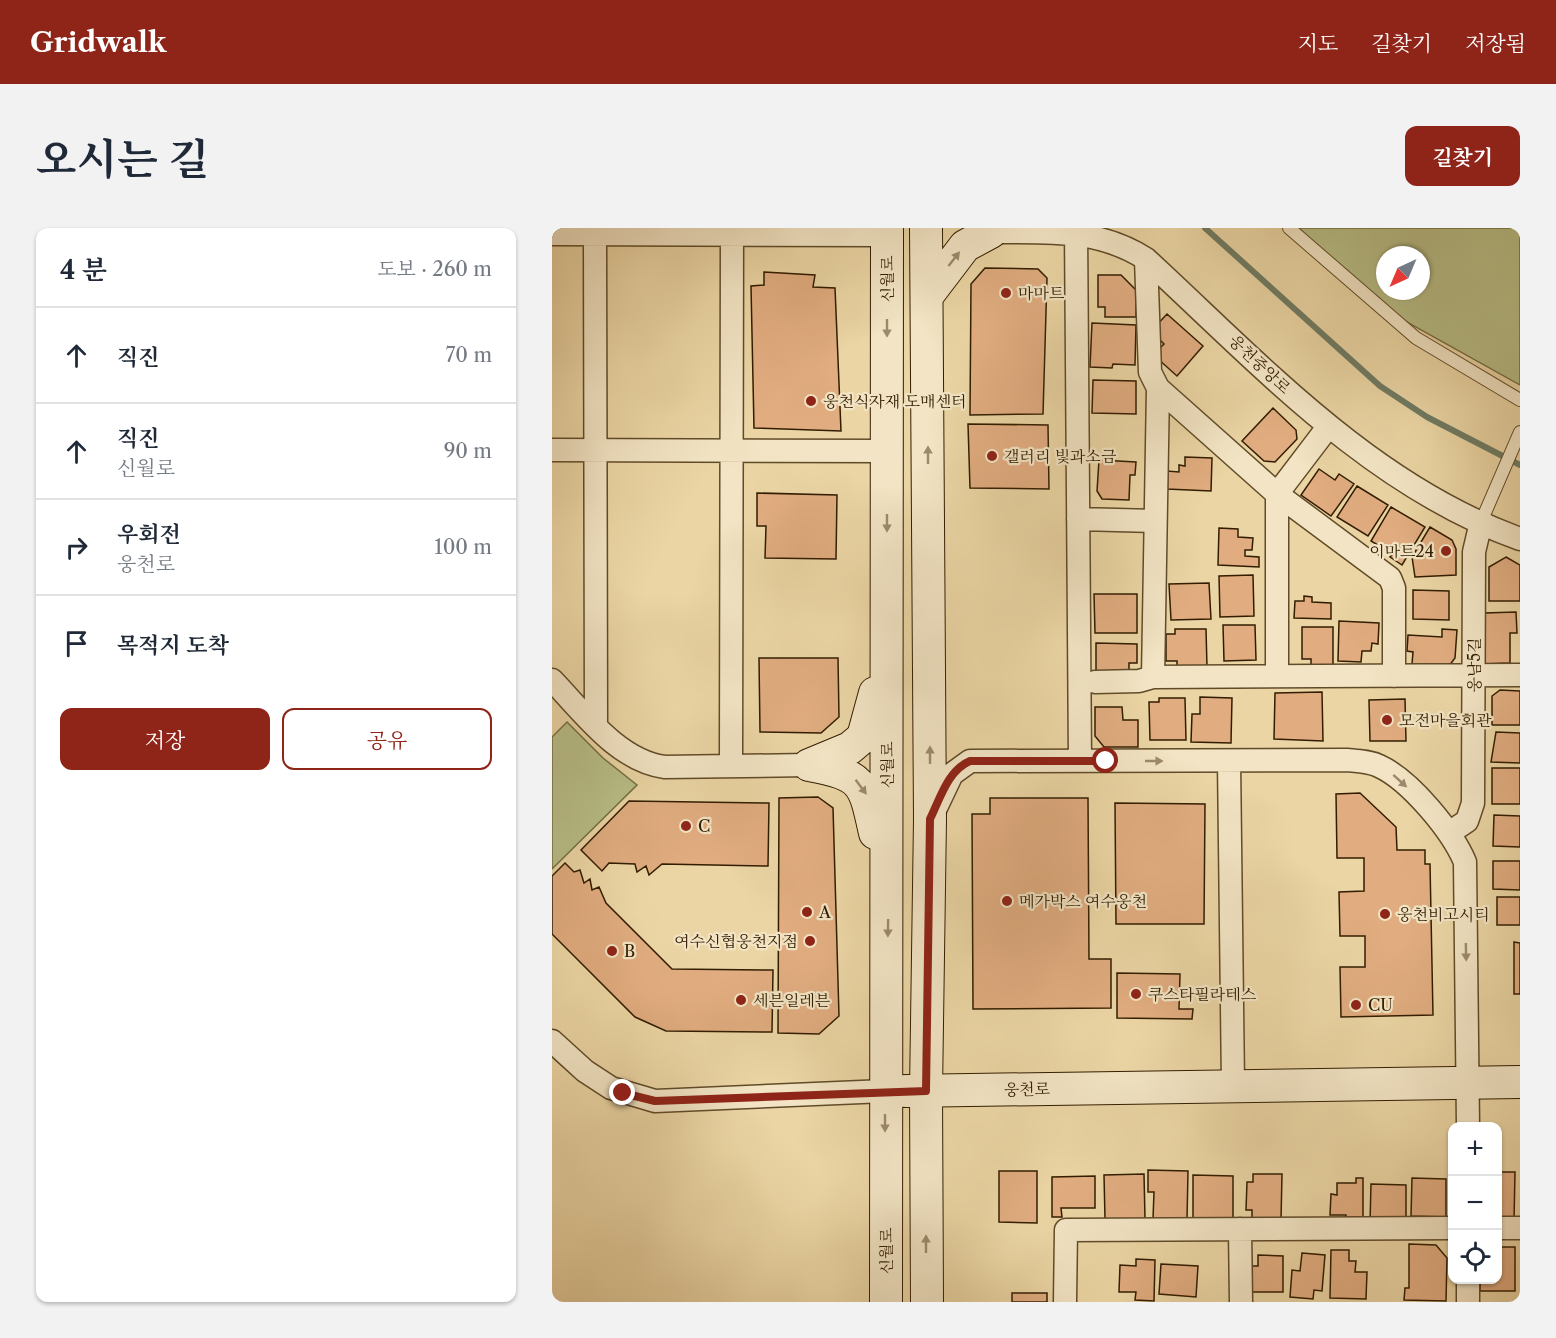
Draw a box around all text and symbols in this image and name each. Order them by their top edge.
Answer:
text: Gridwalk [30,25,166,59]
text: 지도 [1298,31,1338,56]
text: 길찾기 [1371,31,1432,56]
text: 저장됨 [1465,31,1526,56]
button: 길찾기 [1405,126,1520,186]
text: 오시는 길 [36,133,209,185]
north arrow [1376,246,1430,300]
one-way arrow [948,251,960,266]
text: 4 분 [60,254,107,286]
street label: 신월로 [877,255,897,302]
text: 도보 · 260 m [377,257,492,281]
place label: 마마트 [1018,283,1065,303]
marker: 마마트 [999,286,1013,300]
one-way arrow [882,319,892,338]
street label: 웅천중앙로 [1225,330,1295,398]
icon: ahead [60,339,93,372]
text: 70 m [446,343,492,367]
text: 직진 [117,344,160,371]
place label: 웅천식자재 도매센터 [823,391,966,411]
marker: 웅천식자재 도매센터 [804,394,818,408]
text: 직진 [117,425,160,452]
icon: ahead [60,435,93,468]
text: 90 m [444,439,492,463]
one-way arrow [923,445,933,464]
place label: 갤러리 빛과소금 [1004,446,1117,466]
marker: 갤러리 빛과소금 [985,449,999,463]
text: 신월로 [117,456,175,480]
one-way arrow [882,514,892,533]
text: 우회전 [117,521,181,548]
icon: right [60,531,93,564]
text: 100 m [434,535,492,559]
place label: 이마트24 [1369,541,1434,561]
marker: 이마트24 [1439,544,1453,558]
text: 웅천로 [117,552,175,576]
icon: arrive [60,627,93,660]
text: 목적지 도착 [117,632,229,659]
street label: 웅남5길 [1464,637,1484,693]
button: 저장 [60,708,270,770]
button: 공유 [282,708,492,770]
place label: 모전마을회관 [1399,710,1492,730]
marker: 모전마을회관 [1380,713,1394,727]
street label: 신월로 [877,741,897,788]
one-way arrow [925,745,935,764]
route start [1092,747,1118,773]
one-way arrow [1145,756,1164,766]
one-way arrow [1392,774,1407,787]
one-way arrow [855,779,867,795]
place label: C [698,816,710,836]
marker: C [679,819,693,833]
place label: 메가박스 여수웅천 [1019,891,1147,911]
marker: 메가박스 여수웅천 [1000,894,1014,908]
place label: A [818,902,832,922]
place label: 웅천비고시티 [1397,904,1490,924]
marker: A [800,905,814,919]
marker: 웅천비고시티 [1378,907,1392,921]
one-way arrow [883,919,893,938]
place label: 여수신협웅천지점 [674,931,798,951]
marker: 여수신협웅천지점 [803,934,817,948]
place label: B [624,941,635,961]
one-way arrow [1461,942,1471,961]
marker: B [605,944,619,958]
place label: 쿠스타필라테스 [1148,984,1257,1004]
marker: 쿠스타필라테스 [1129,987,1143,1001]
place label: 세븐일레븐 [753,990,831,1010]
marker: 세븐일레븐 [734,993,748,1007]
place label: CU [1368,995,1393,1015]
marker: CU [1349,998,1363,1012]
route end [609,1079,635,1105]
street label: 웅천로 [1004,1079,1051,1099]
one-way arrow [880,1114,890,1133]
map controls [1448,1122,1502,1284]
button: + [1448,1122,1502,1176]
button: − [1448,1176,1502,1230]
street label: 신월로 [876,1227,896,1274]
button: locate [1448,1230,1502,1284]
one-way arrow [921,1234,931,1253]

